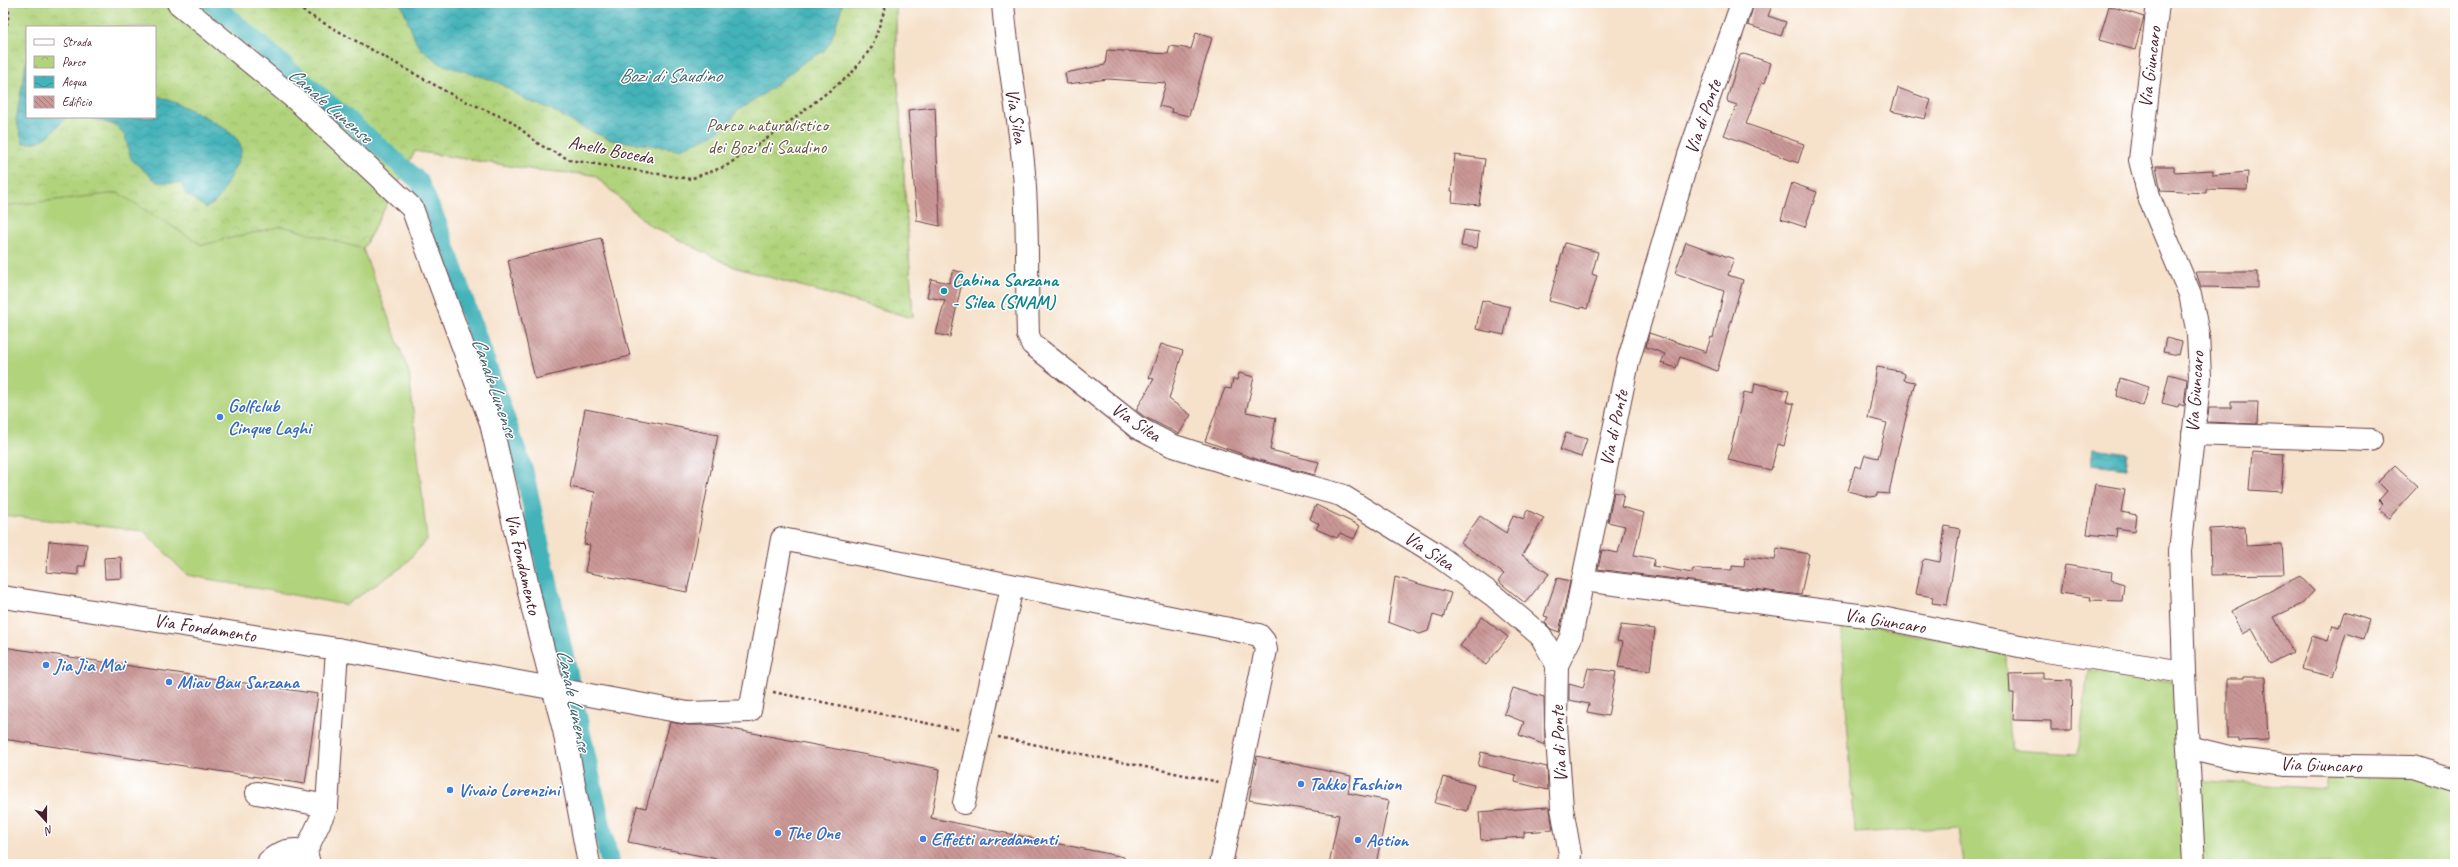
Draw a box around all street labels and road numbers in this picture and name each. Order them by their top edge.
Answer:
street label: Via Giuncaro [2133,24,2167,109]
street label: Via di Ponte [1679,75,1727,157]
street label: Via Silea [1000,87,1032,146]
street label: Anello Boceda [566,130,657,170]
street label: Via Giuncaro [2180,349,2210,433]
street label: Via di Ponte [1594,386,1634,468]
street label: Via Silea [1107,397,1167,448]
street label: Via Fondamento [500,511,547,618]
street label: Via Silea [1399,526,1460,577]
street label: Via Giuncaro [1843,603,1928,639]
street label: Via Fondamento [152,608,259,648]
street label: Via di Ponte [1545,703,1573,783]
street label: Via Giuncaro [2280,752,2363,778]

